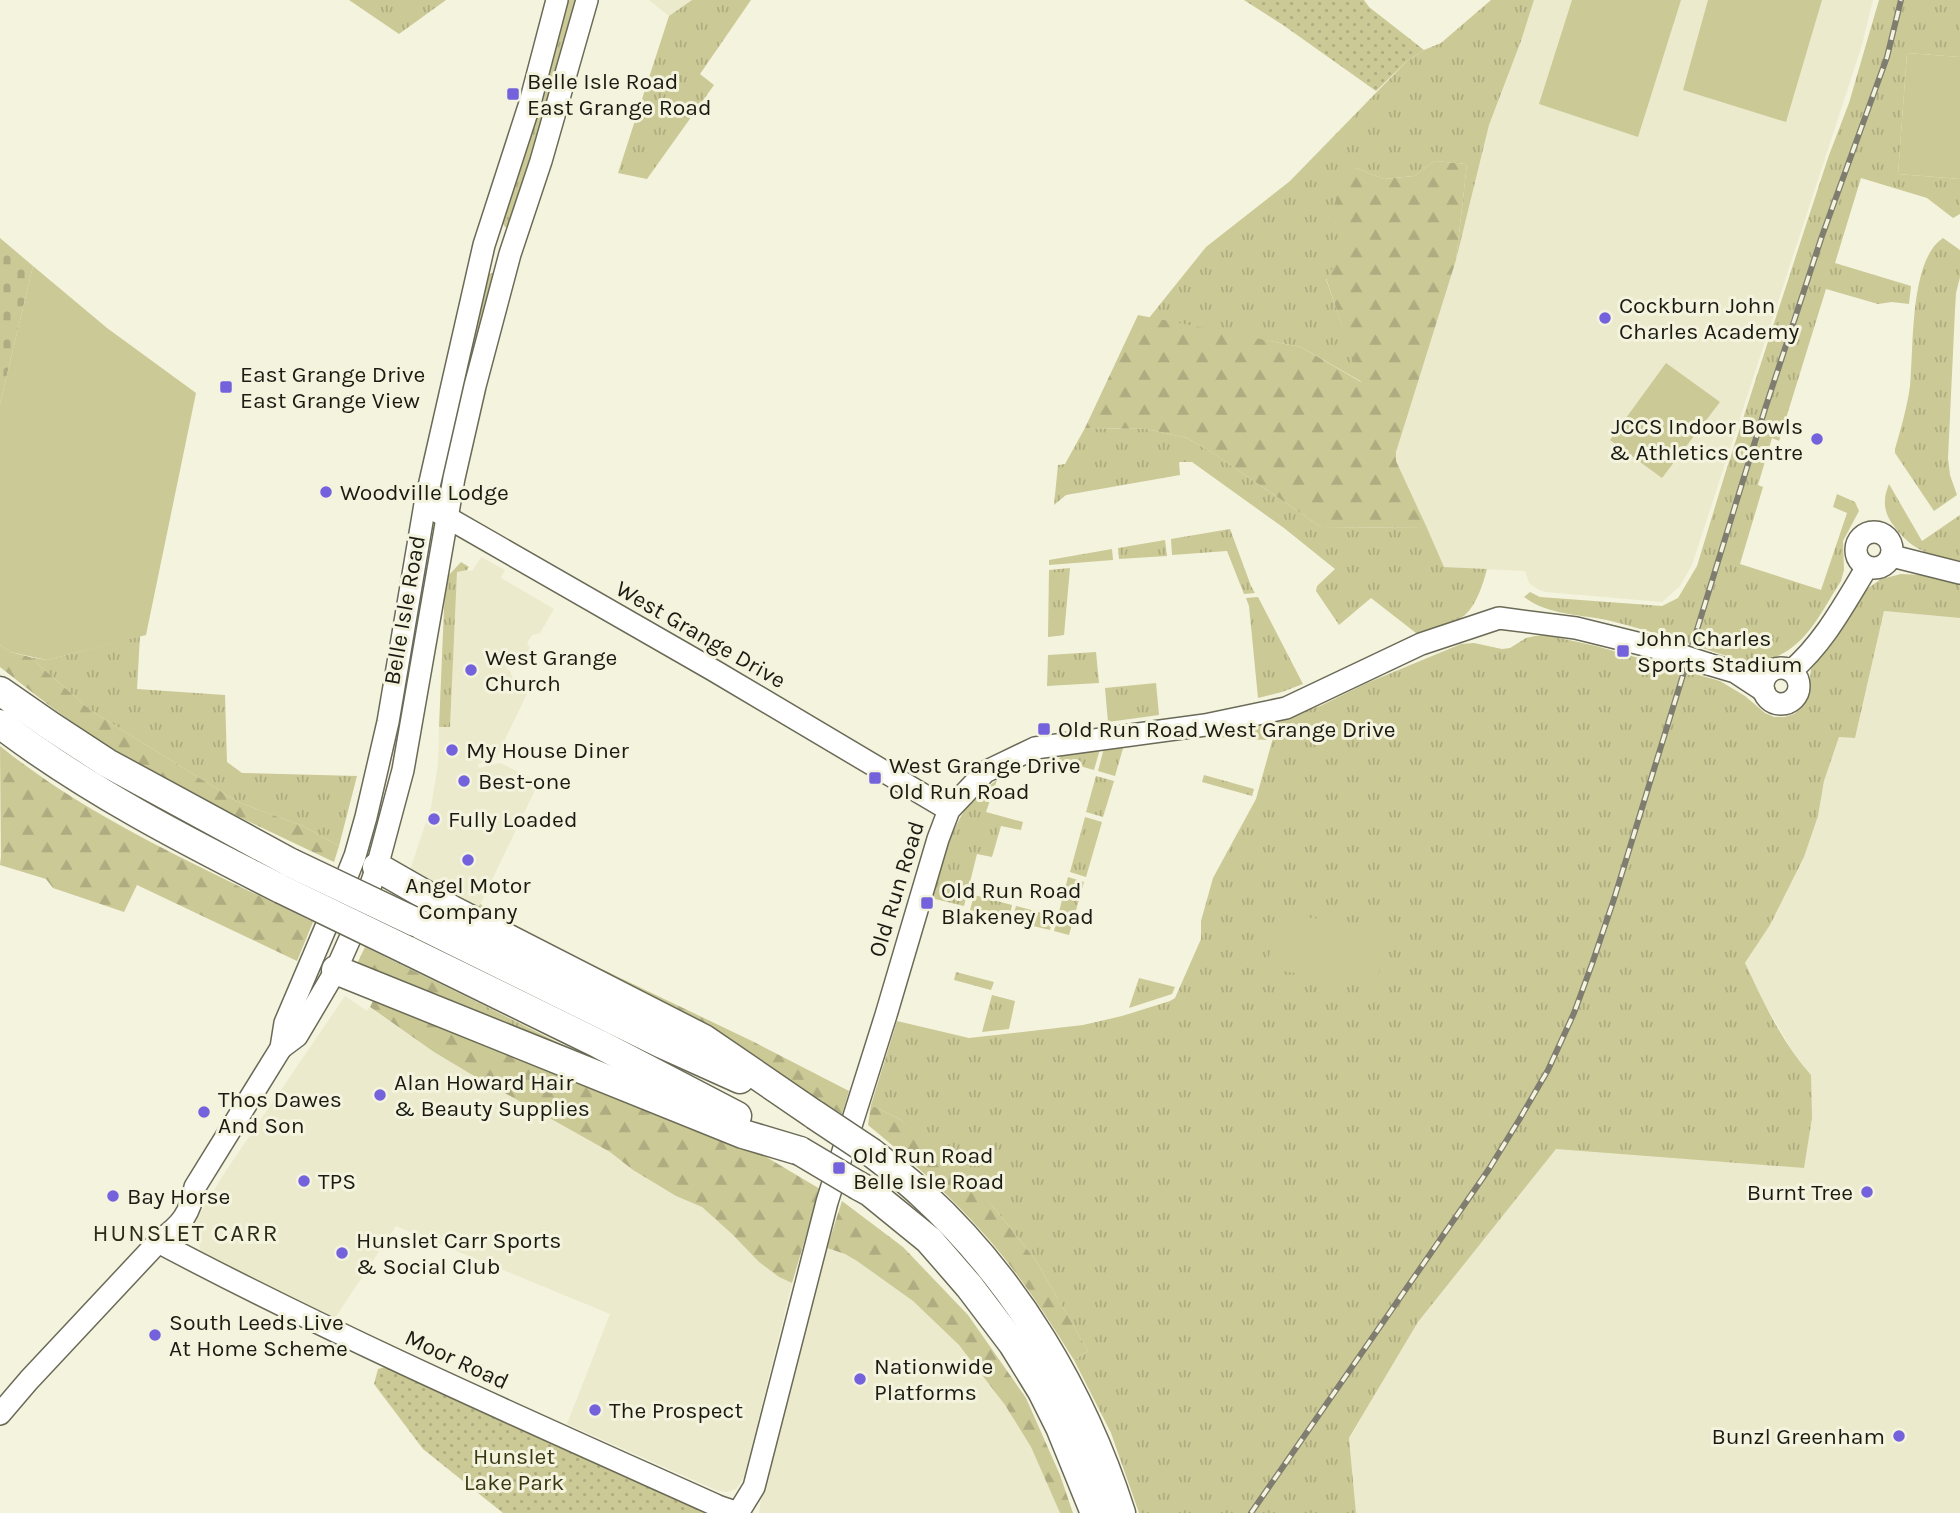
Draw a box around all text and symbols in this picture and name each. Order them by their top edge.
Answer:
place label: Belle Isle Road East Grange Road [527,68,712,121]
marker: Belle Isle Road East Grange Road [505,86,521,102]
place label: Cockburn John Charles Academy [1619,292,1799,345]
marker: Cockburn John Charles Academy [1597,310,1613,326]
place label: East Grange Drive East Grange View [240,361,425,414]
marker: East Grange Drive East Grange View [218,379,234,395]
place label: JCCS Indoor Bowls & Athletics Centre [1609,413,1803,466]
marker: JCCS Indoor Bowls & Athletics Centre [1809,431,1825,447]
place label: Woodville Lodge [340,479,509,506]
marker: Woodville Lodge [318,484,334,500]
street label: Belle Isle Road [378,533,431,687]
street label: West Grange Drive [611,575,790,694]
place label: John Charles Sports Stadium [1637,625,1803,678]
marker: John Charles Sports Stadium [1615,643,1631,659]
place label: West Grange Church [485,644,617,697]
marker: West Grange Church [463,662,479,678]
place label: Old Run Road West Grange Drive [1058,716,1396,743]
marker: Old Run Road West Grange Drive [1036,721,1052,737]
place label: My House Diner [466,737,630,764]
marker: My House Diner [444,742,460,758]
place label: West Grange Drive Old Run Road [889,752,1080,805]
place label: Best-one [478,768,571,795]
marker: West Grange Drive Old Run Road [867,770,883,786]
marker: Best-one [456,773,472,789]
place label: Fully Loaded [448,806,578,833]
marker: Fully Loaded [426,811,442,827]
street label: Old Run Road [863,818,930,960]
marker: Angel Motor Company [460,852,476,868]
place label: Angel Motor Company [405,872,531,925]
place label: Old Run Road Blakeney Road [941,877,1094,930]
marker: Old Run Road Blakeney Road [919,895,935,911]
place label: Alan Howard Hair & Beauty Supplies [394,1069,590,1122]
place label: Thos Dawes And Son [218,1086,342,1139]
marker: Alan Howard Hair & Beauty Supplies [372,1087,388,1103]
marker: Thos Dawes And Son [196,1104,212,1120]
place label: Old Run Road Belle Isle Road [853,1142,1004,1195]
marker: Old Run Road Belle Isle Road [831,1160,847,1176]
place label: TPS [318,1168,356,1195]
marker: TPS [296,1173,312,1189]
place label: Burnt Tree [1747,1179,1853,1206]
place label: Bay Horse [127,1183,230,1210]
marker: Burnt Tree [1859,1184,1875,1200]
marker: Bay Horse [105,1188,121,1204]
district label: HUNSLET CARR [93,1219,279,1247]
place label: Hunslet Carr Sports & Social Club [356,1227,561,1280]
marker: Hunslet Carr Sports & Social Club [334,1245,350,1261]
place label: South Leeds Live At Home Scheme [169,1309,348,1362]
street label: Moor Road [401,1324,513,1395]
marker: South Leeds Live At Home Scheme [147,1327,163,1343]
place label: Nationwide Platforms [874,1353,993,1406]
marker: Nationwide Platforms [852,1371,868,1387]
place label: The Prospect [609,1397,743,1424]
marker: The Prospect [587,1402,603,1418]
place label: Bunzl Greenham [1711,1423,1885,1450]
marker: Bunzl Greenham [1891,1428,1907,1444]
park label: Hunslet Lake Park [464,1443,564,1496]

